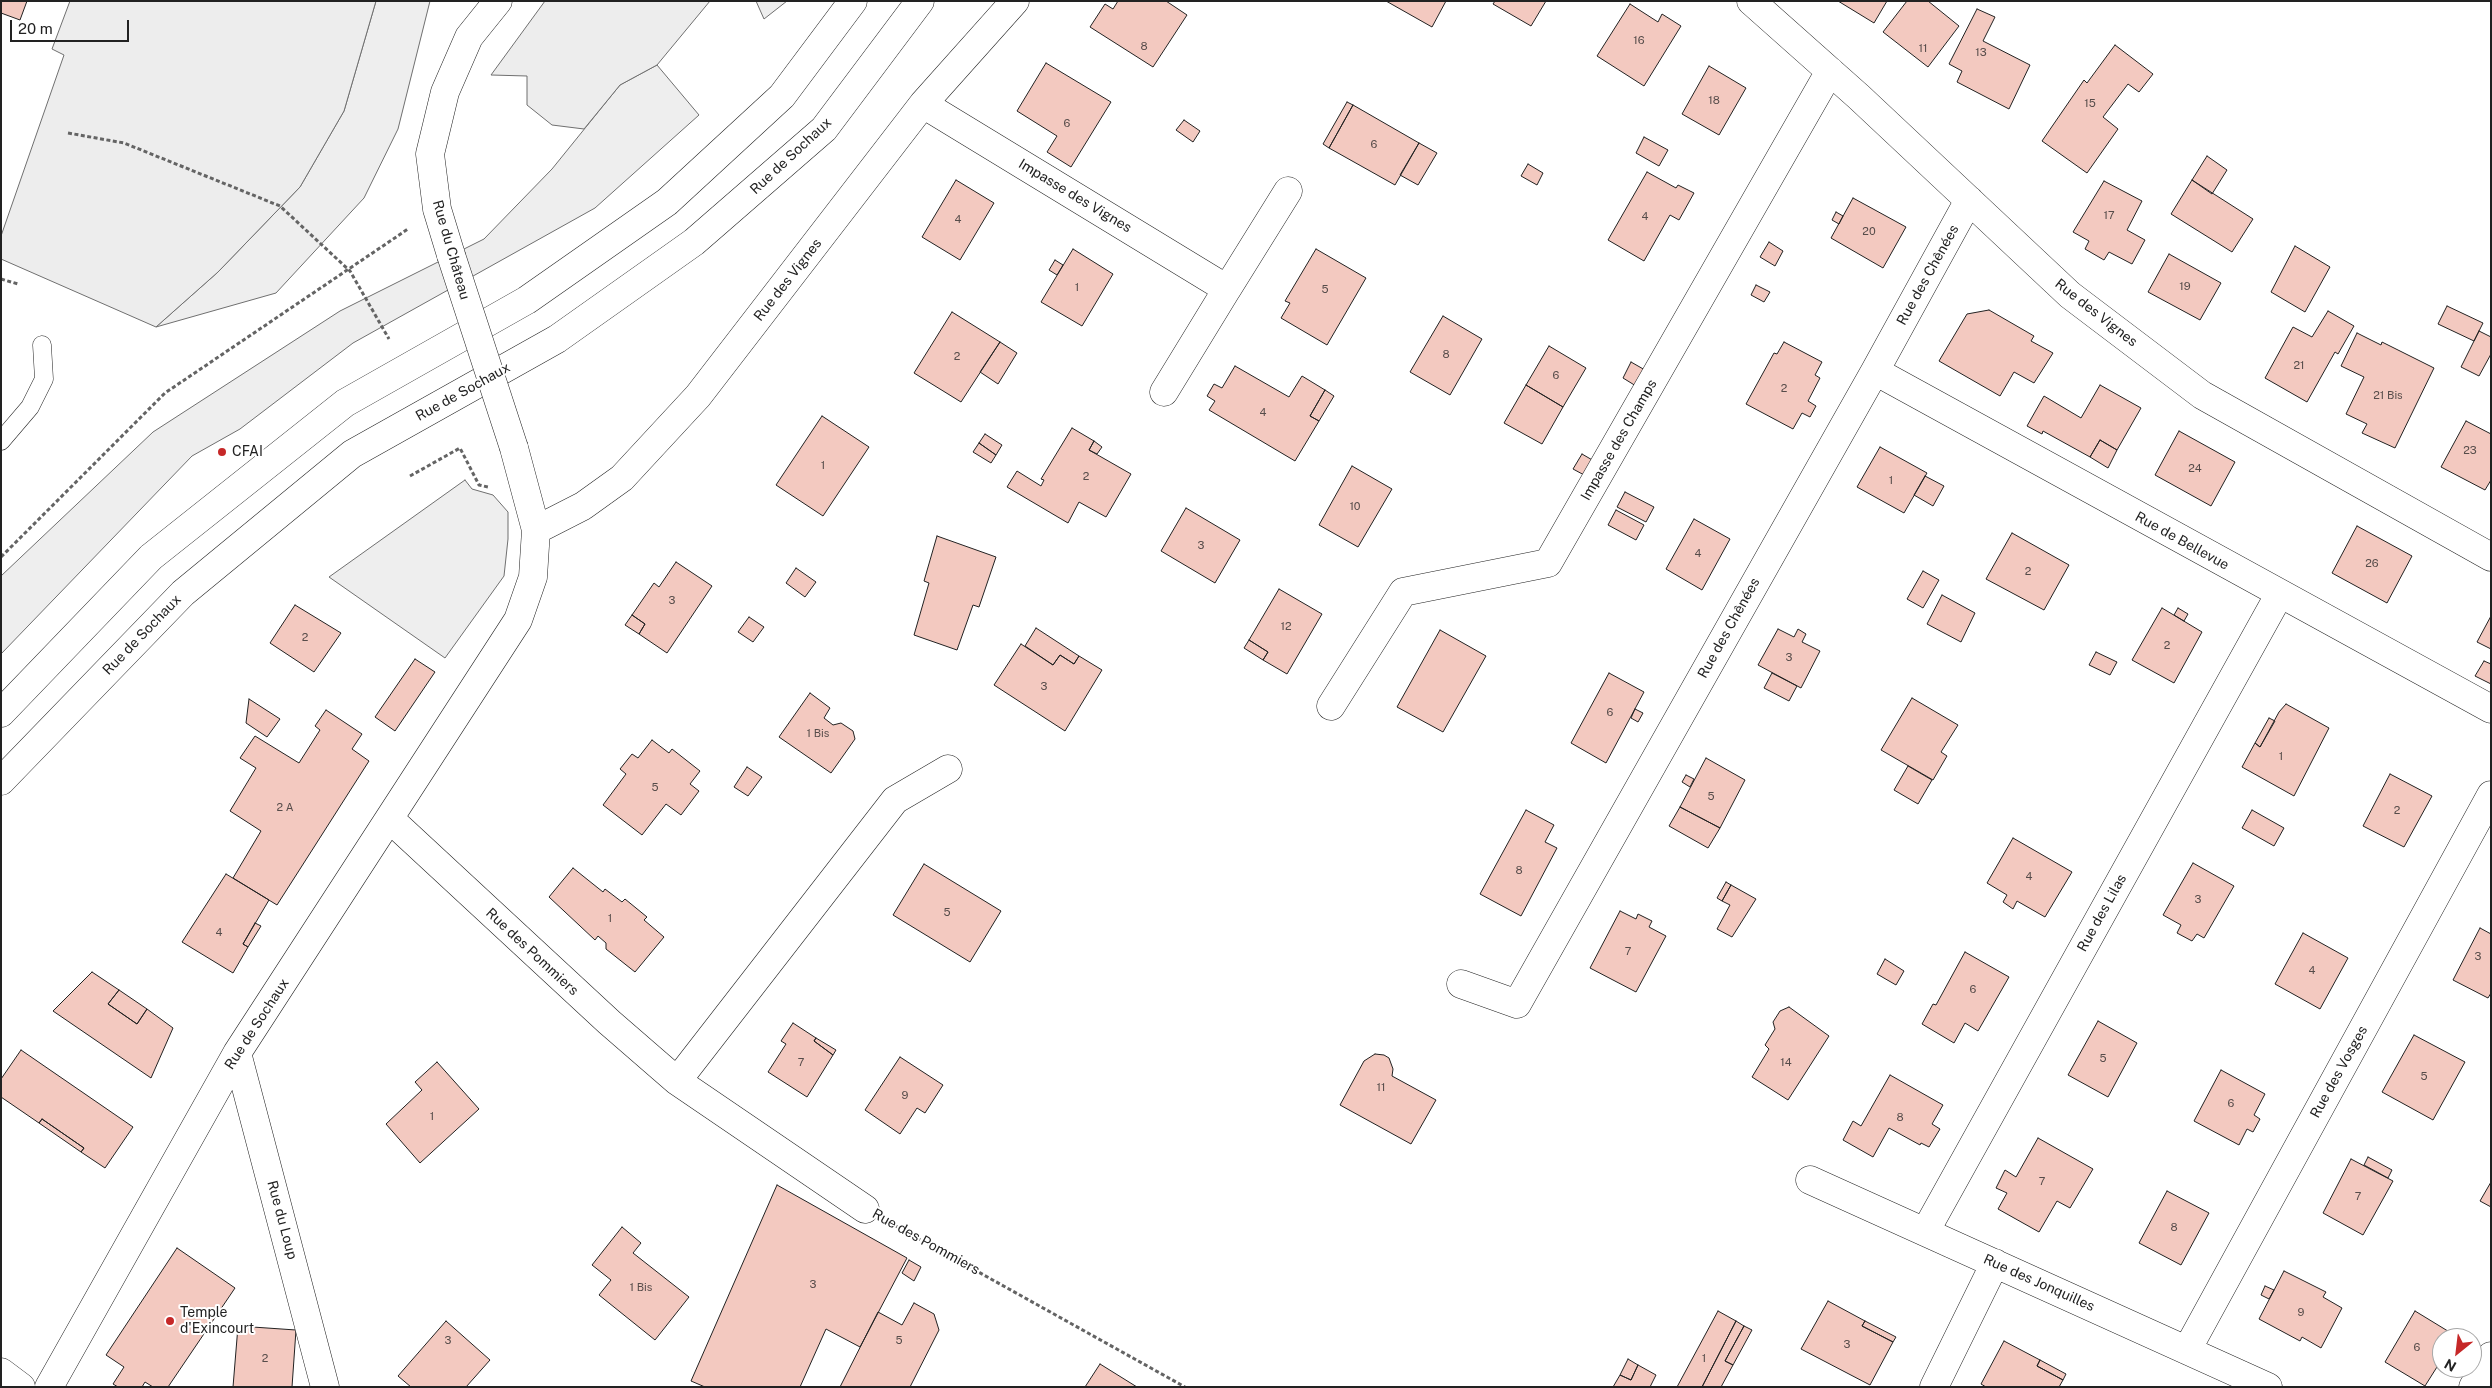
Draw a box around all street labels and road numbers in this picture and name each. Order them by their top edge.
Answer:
street label: Rue de Sochaux [747,114,835,198]
street label: Impasse des Vignes [1015,156,1135,236]
street label: Rue du Château [429,198,473,302]
street label: Rue des Chênées [1893,222,1963,328]
street label: Rue des Vignes [751,235,825,325]
street label: Rue des Vignes [2051,276,2141,350]
street label: Rue de Sochaux [413,359,513,425]
street label: Impasse des Champs [1577,376,1661,504]
street label: Rue de Bellevue [2132,508,2232,574]
street label: Rue des Chênées [1694,575,1764,681]
street label: Rue de Sochaux [99,591,185,679]
street label: Rue des Lilas [2074,871,2130,955]
street label: Rue des Pommiers [482,905,582,999]
street label: Rue de Sochaux [221,975,293,1073]
street label: Rue des Vosges [2307,1023,2371,1121]
street label: Rue du Loup [263,1179,301,1261]
street label: Rue des Pommiers [869,1205,983,1279]
street label: Rue des Jonquilles [1981,1251,2097,1315]

